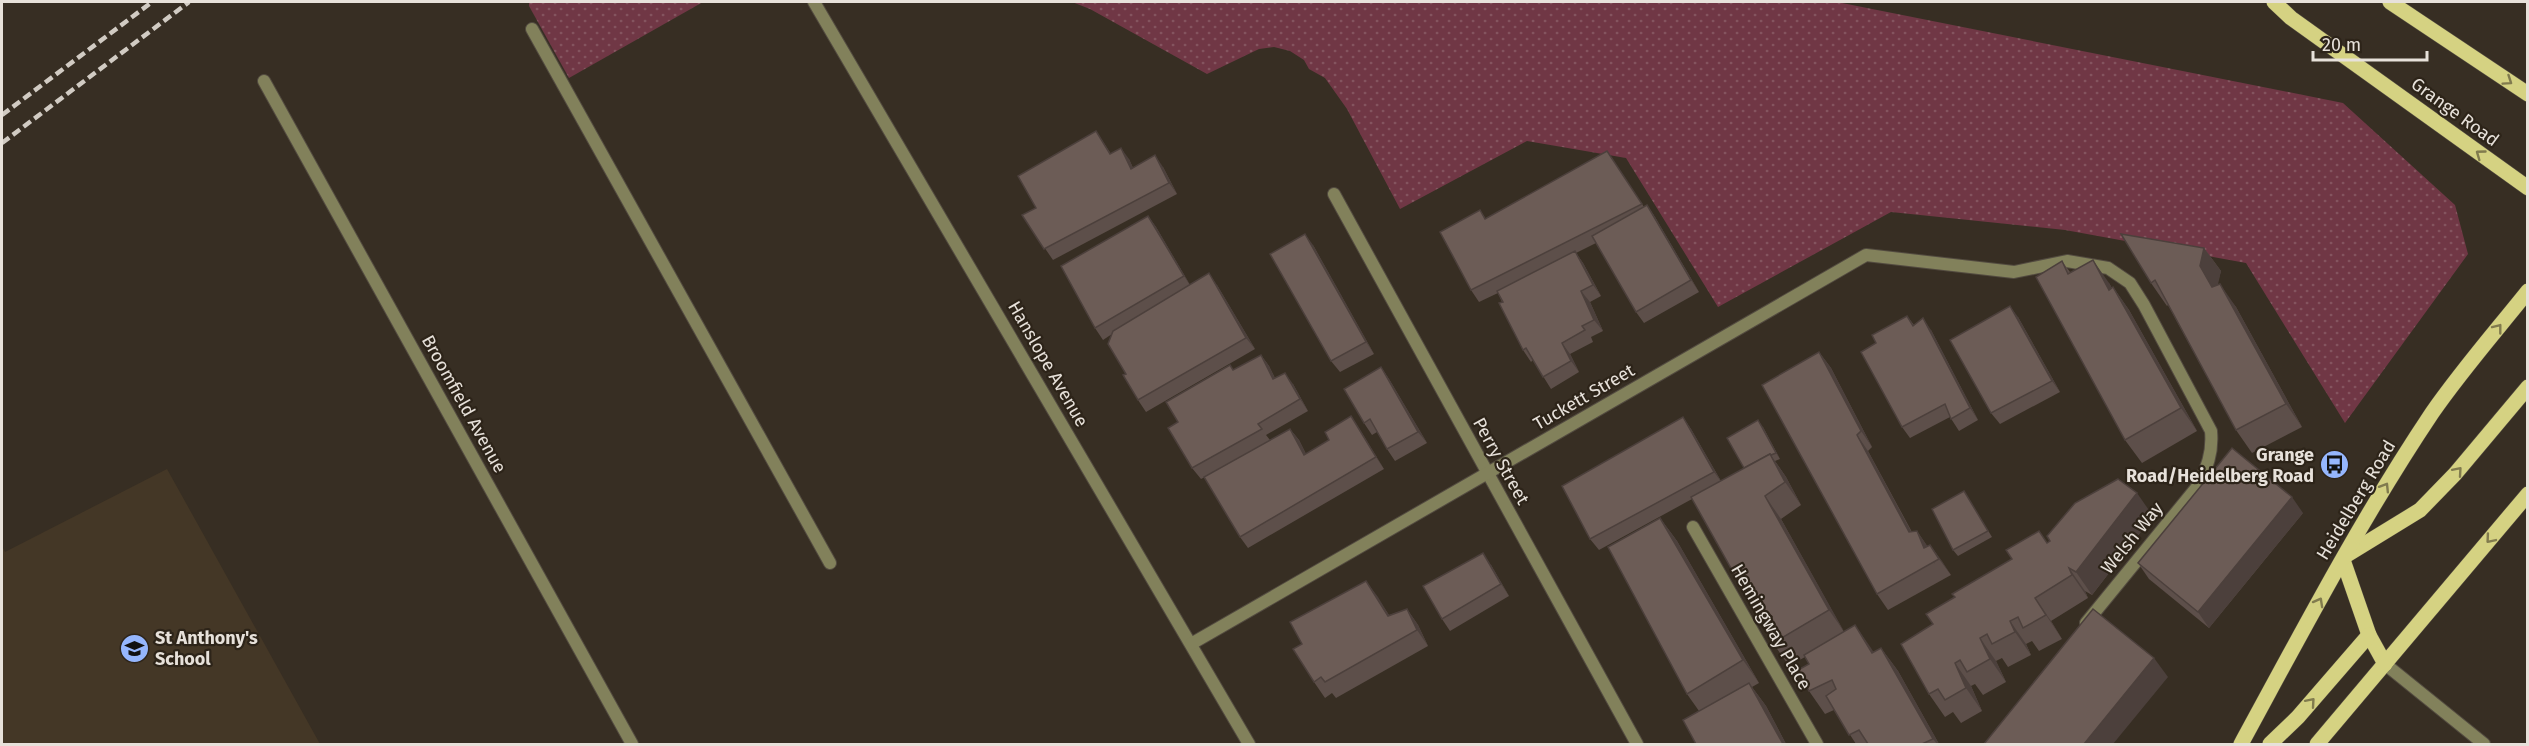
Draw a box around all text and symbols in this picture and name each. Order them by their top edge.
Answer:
scale bar [2313,24,2427,62]
text: 20 m [2322,34,2361,56]
street label: Grange Road [2407,73,2503,151]
one-way arrow [2501,74,2512,85]
one-way arrow [2476,150,2487,161]
street label: Hanslope Avenue [1003,297,1093,431]
one-way arrow [2491,324,2502,335]
street label: Broomfield Avenue [417,331,511,477]
street label: Tuckett Street [1530,359,1639,435]
street label: Perry Street [1468,414,1534,509]
street label: Heidelberg Road [2312,436,2400,564]
place label: Grange Road/Heidelberg Road [2126,444,2314,487]
bus stop icon: Grange Road/Heidelberg Road [2319,449,2351,481]
one-way arrow [2451,467,2462,478]
one-way arrow [2377,483,2389,493]
street label: Welsh Way [2096,497,2168,578]
one-way arrow [2486,532,2497,543]
street label: Hemingway Place [1726,560,1816,694]
one-way arrow [2312,598,2323,608]
place label: St Anthony's School [155,627,258,670]
school or university icon: St Anthony's School [118,632,150,664]
one-way arrow [2303,698,2314,709]

